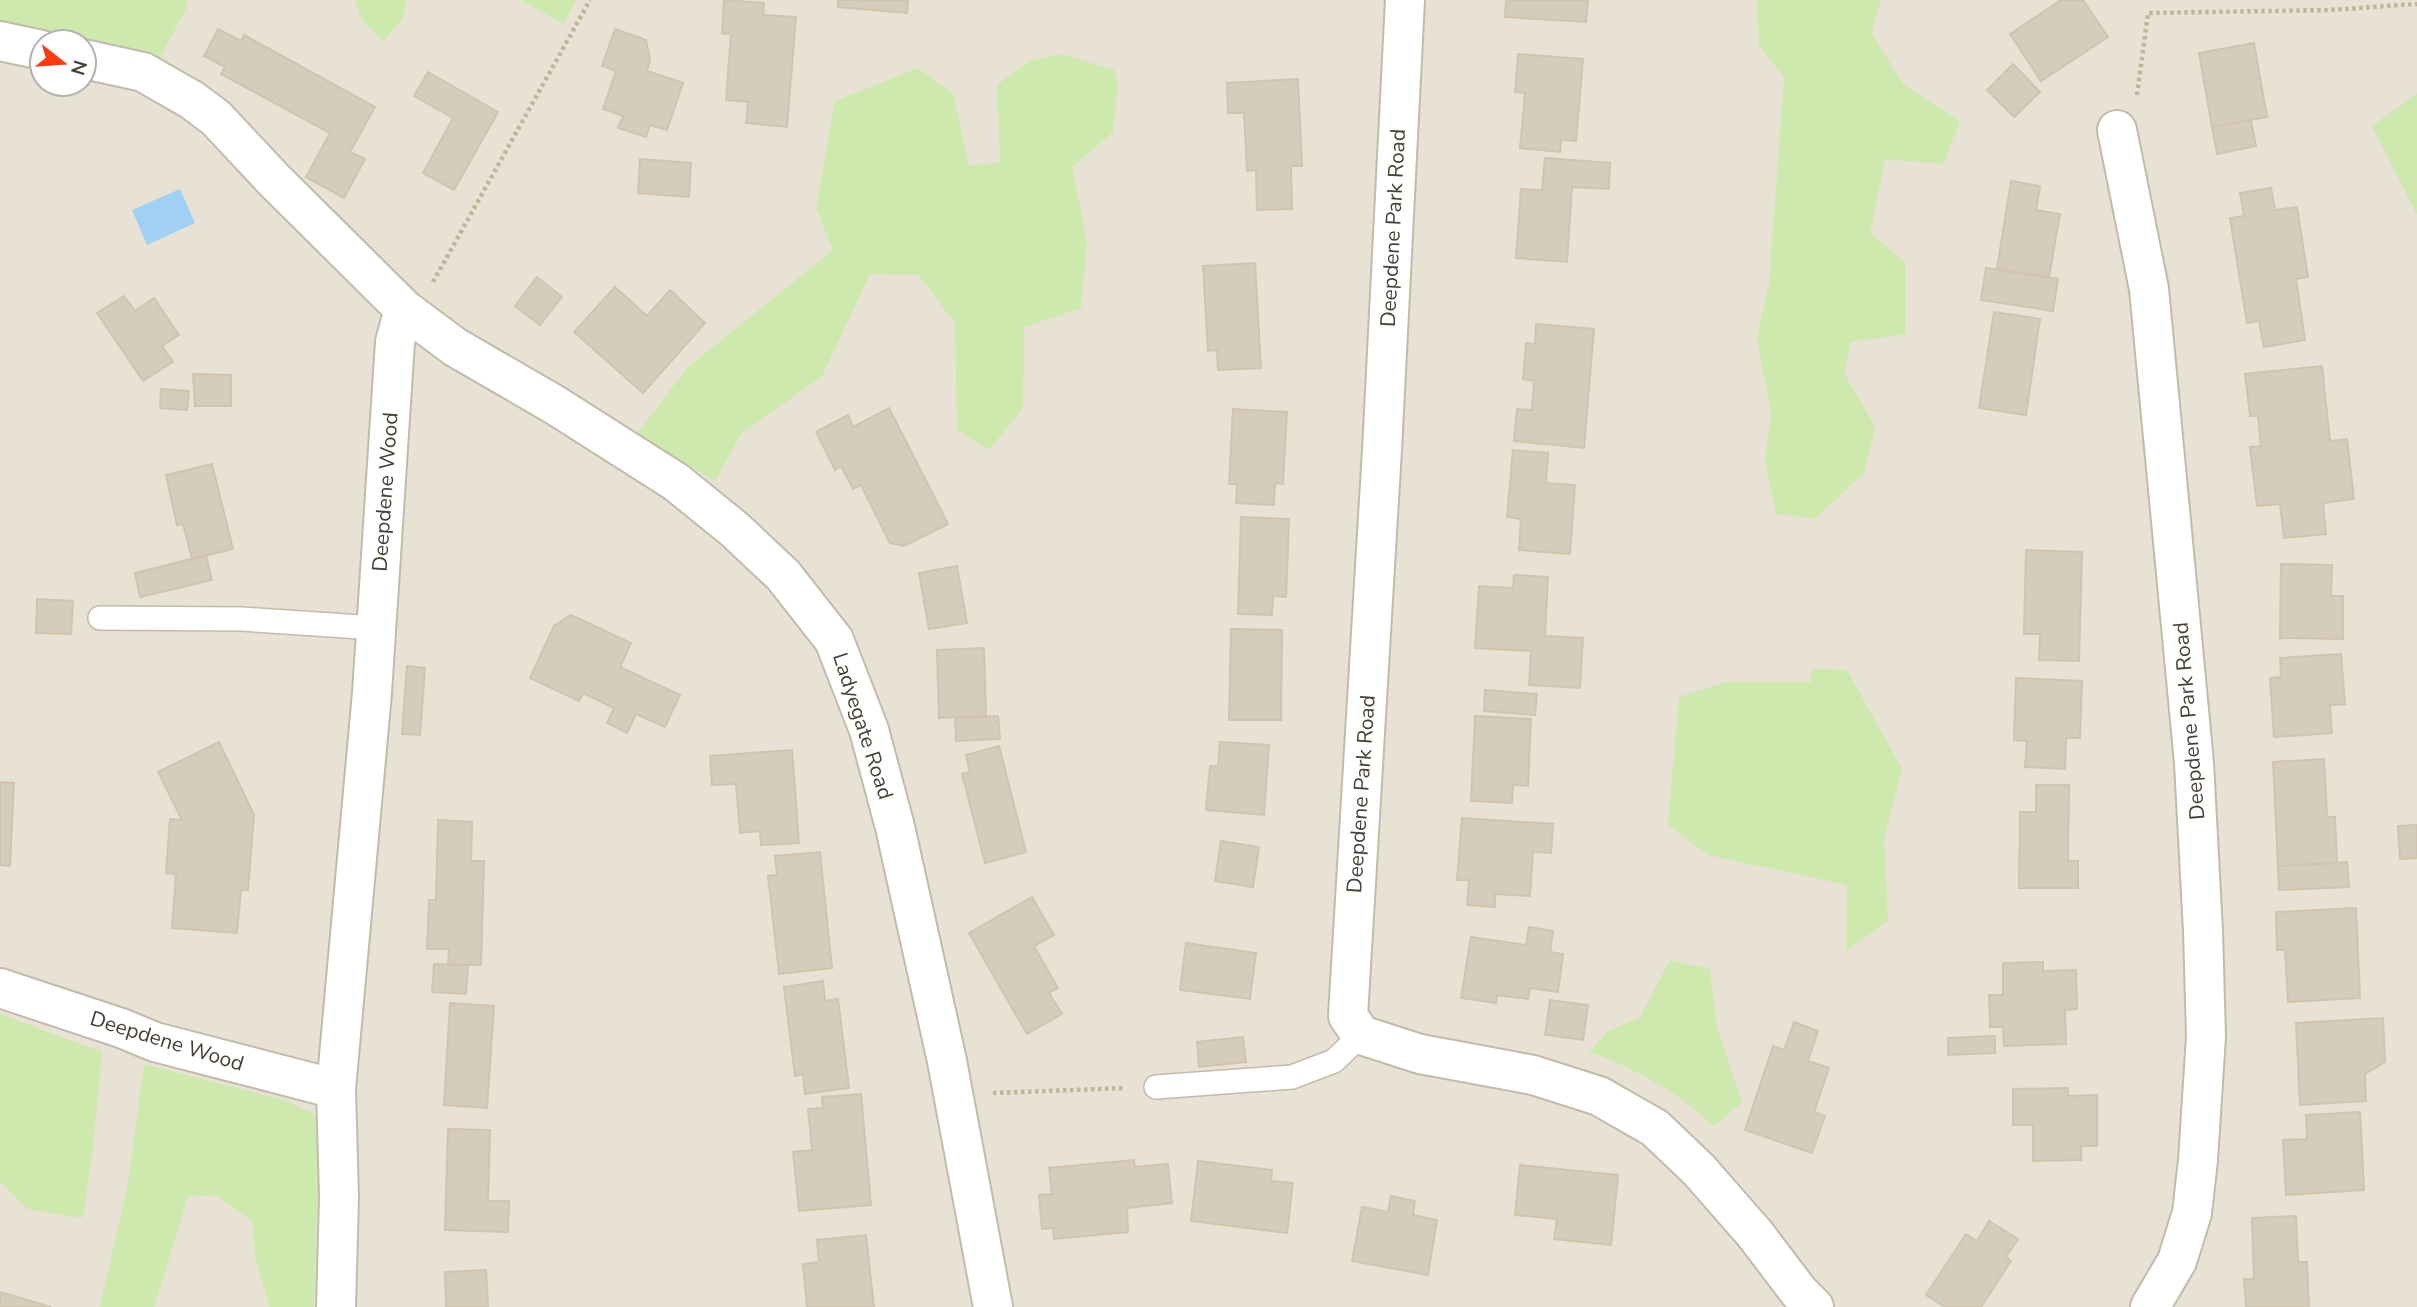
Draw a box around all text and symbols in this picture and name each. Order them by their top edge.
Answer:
north arrow [28,28,98,98]
text: N [64,57,93,78]
street label: Deepdene Park Road [1374,128,1412,328]
street label: Deepdene Wood [365,411,405,573]
street label: Deepdene Park Road [2166,621,2212,821]
street label: Ladyegate Road [826,649,900,803]
street label: Deepdene Park Road [1340,694,1382,894]
street label: Deepdene Wood [87,1004,247,1078]

